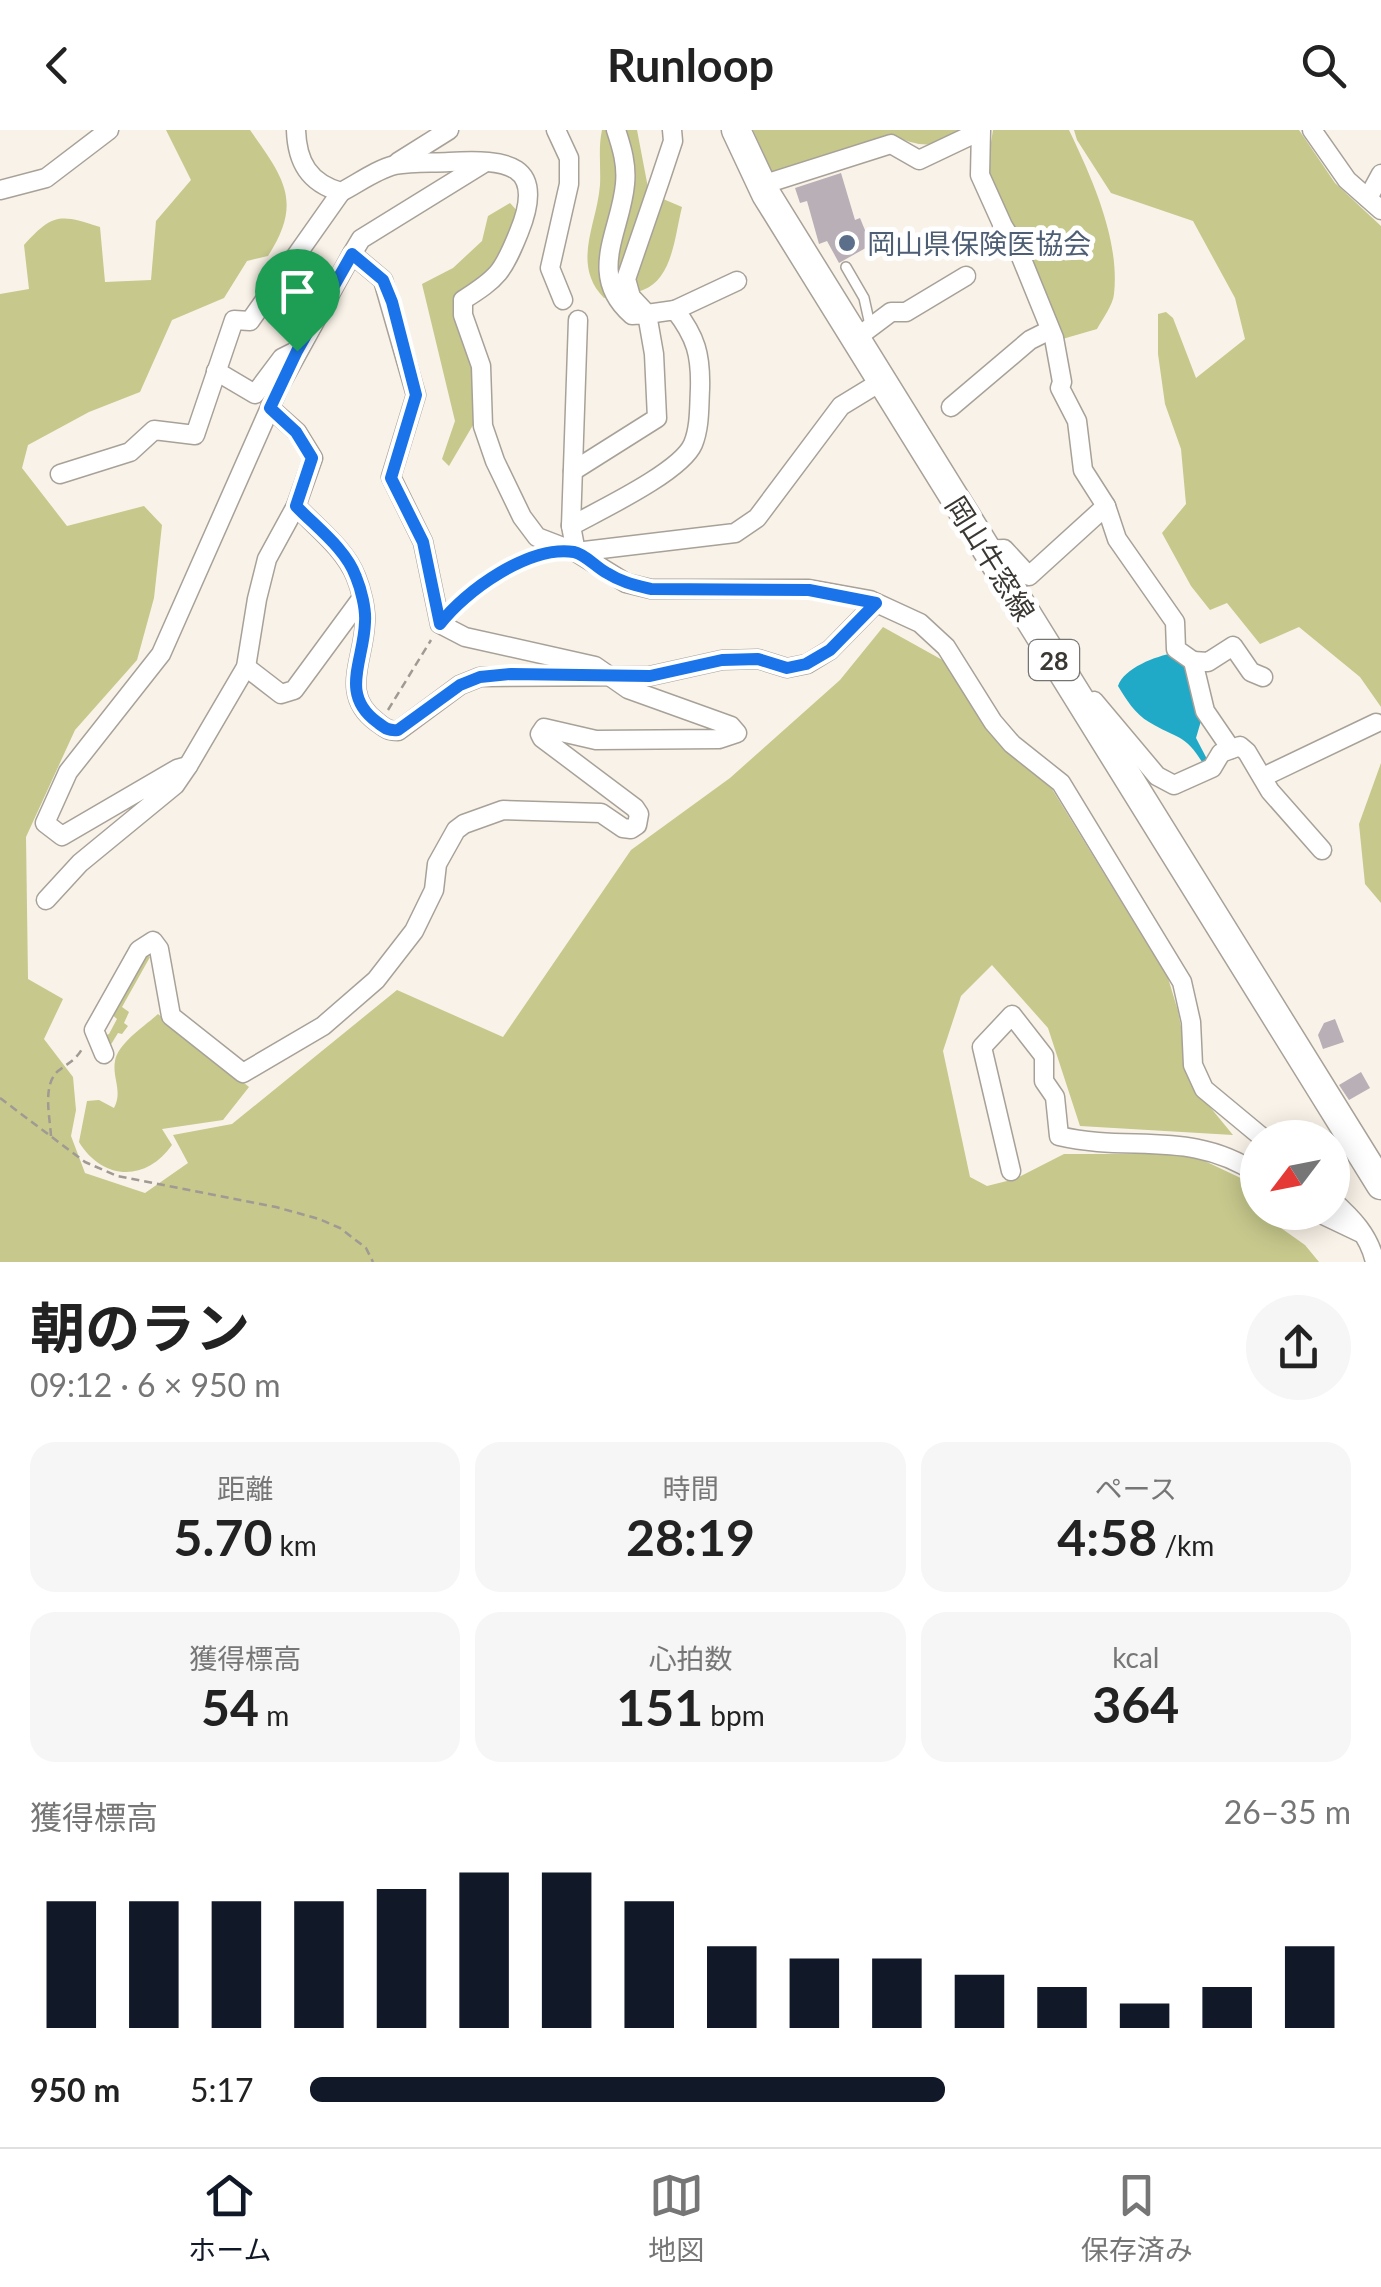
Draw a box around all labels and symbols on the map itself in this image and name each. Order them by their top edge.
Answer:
place label: 岡山県保険医協会 [867,226,1091,260]
marker: 岡山県保険医協会 [836,232,858,254]
pin [255,249,340,352]
street label: 岡山牛窓線 [939,490,1043,626]
road number: 28 [1029,640,1079,680]
north arrow [1240,1120,1350,1230]

